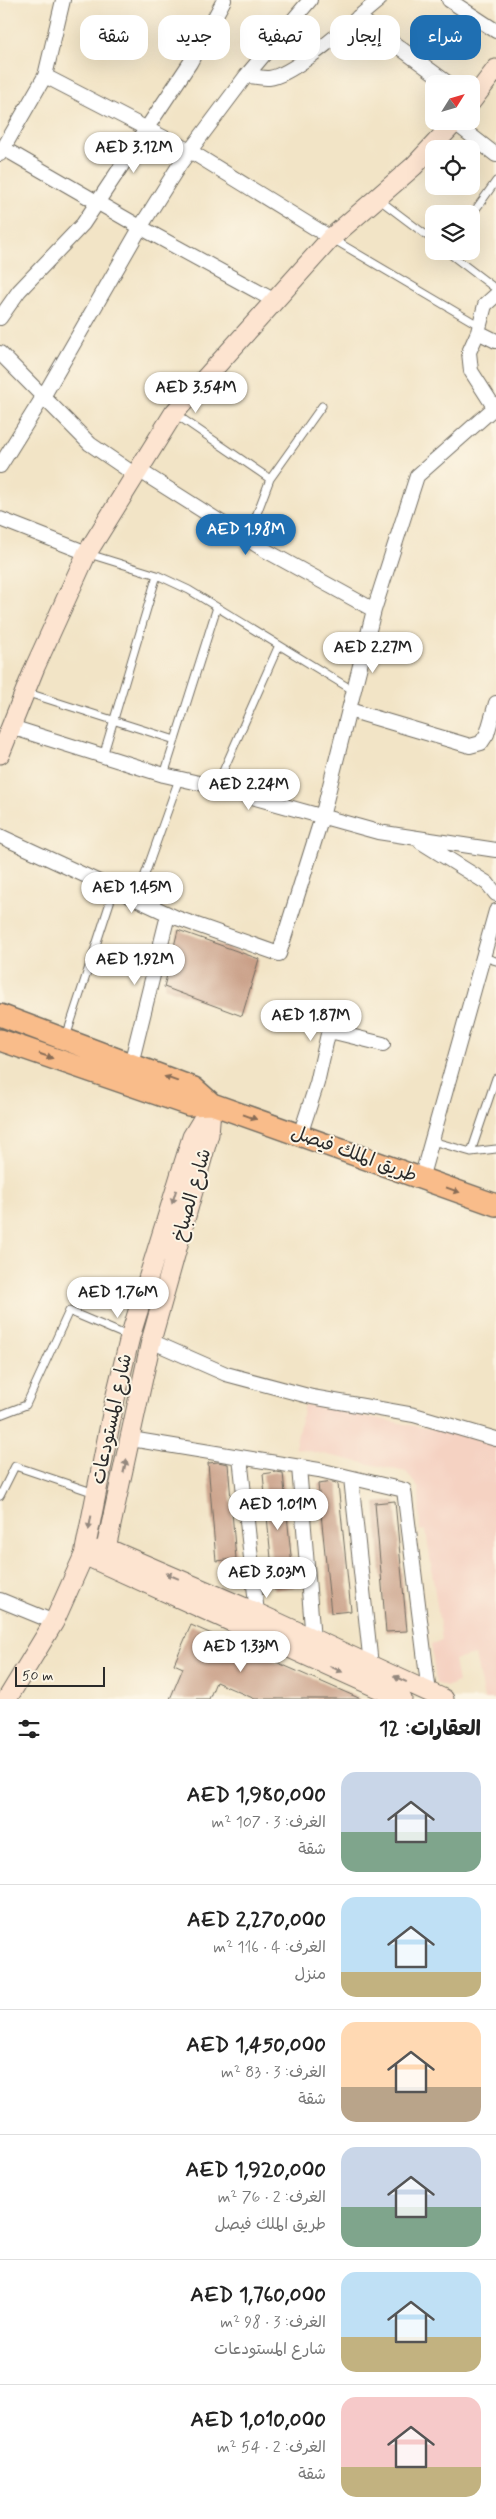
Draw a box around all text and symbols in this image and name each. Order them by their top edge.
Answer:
chip: شقة [80,15,148,60]
chip: جديد [158,15,230,60]
chip: تصفية [240,15,320,60]
chip: إيجار [330,15,400,60]
chip: شراء [410,15,481,60]
north arrow [425,75,480,130]
map controls [425,75,480,260]
pin: AED 3.12M [77,132,191,174]
text: AED 3.12M [95,137,173,158]
button: locate [425,140,480,195]
button: layers [425,205,480,260]
pin: AED 3.54M [139,372,253,414]
text: AED 3.54M [155,377,237,398]
pin: AED 1.98M [189,514,303,556]
text: AED 1.98M [207,519,285,540]
pin: AED 2.27M [316,632,430,674]
text: AED 2.27M [334,637,412,658]
pin: AED 2.24M [192,768,306,811]
text: AED 2.24M [209,774,289,795]
pin: AED 1.45M [75,872,189,914]
text: AED 1.45M [92,877,172,898]
pin: AED 1.92M [78,944,192,986]
text: AED 1.92M [96,949,174,970]
pin: AED 1.87M [254,1000,368,1042]
text: AED 1.87M [272,1005,350,1026]
one-way arrow [39,1052,54,1060]
one-way arrow [163,1075,178,1082]
one-way arrow [243,1113,258,1121]
street label: طريق الملك فيصل [287,1120,421,1188]
street label: شارع الصباخ [167,1146,217,1244]
one-way arrow [445,1187,460,1194]
one-way arrow [169,1189,177,1204]
pin: AED 1.76M [61,1276,175,1319]
text: AED 1.76M [78,1282,158,1303]
street label: شارع المستودعات [86,1351,138,1487]
one-way arrow [121,1458,129,1473]
pin: AED 1.01M [221,1488,335,1531]
text: AED 1.01M [239,1494,317,1515]
one-way arrow [86,1516,94,1532]
pin: AED 3.03M [210,1556,324,1599]
text: AED 3.03M [228,1562,306,1583]
one-way arrow [164,1572,179,1580]
pin: AED 1.33M [184,1630,298,1673]
text: AED 1.33M [203,1636,279,1657]
scale bar [15,1664,105,1687]
one-way arrow [329,1666,343,1674]
text: 50 m [22,1667,53,1685]
one-way arrow [393,1675,407,1683]
icon: filters [15,1715,43,1743]
text: العقارات: 12 [379,1715,481,1743]
text: AED 1,980,000 [187,1781,326,1809]
icon: home [381,1792,441,1852]
text: الغرف: 3 · 107 m² [212,1812,326,1833]
text: شقة [298,1839,326,1860]
text: AED 2,270,000 [187,1906,326,1934]
icon: home [381,1917,441,1977]
text: الغرف: 4 · 116 m² [213,1937,326,1958]
text: منزل [294,1964,326,1985]
text: AED 1,450,000 [186,2031,326,2059]
icon: home [381,2042,441,2102]
text: الغرف: 3 · 83 m² [221,2062,326,2083]
text: شقة [298,2089,326,2110]
text: AED 1,920,000 [186,2156,326,2184]
icon: home [381,2167,441,2227]
text: الغرف: 2 · 76 m² [218,2187,326,2208]
text: طريق الملك فيصل [214,2214,326,2235]
text: AED 1,760,000 [190,2281,326,2309]
icon: home [381,2292,441,2352]
text: الغرف: 3 · 98 m² [220,2312,326,2333]
text: شارع المستودعات [214,2339,326,2360]
text: AED 1,010,000 [190,2406,326,2434]
icon: home [381,2417,441,2477]
text: الغرف: 2 · 54 m² [217,2437,326,2458]
text: شقة [298,2464,326,2485]

